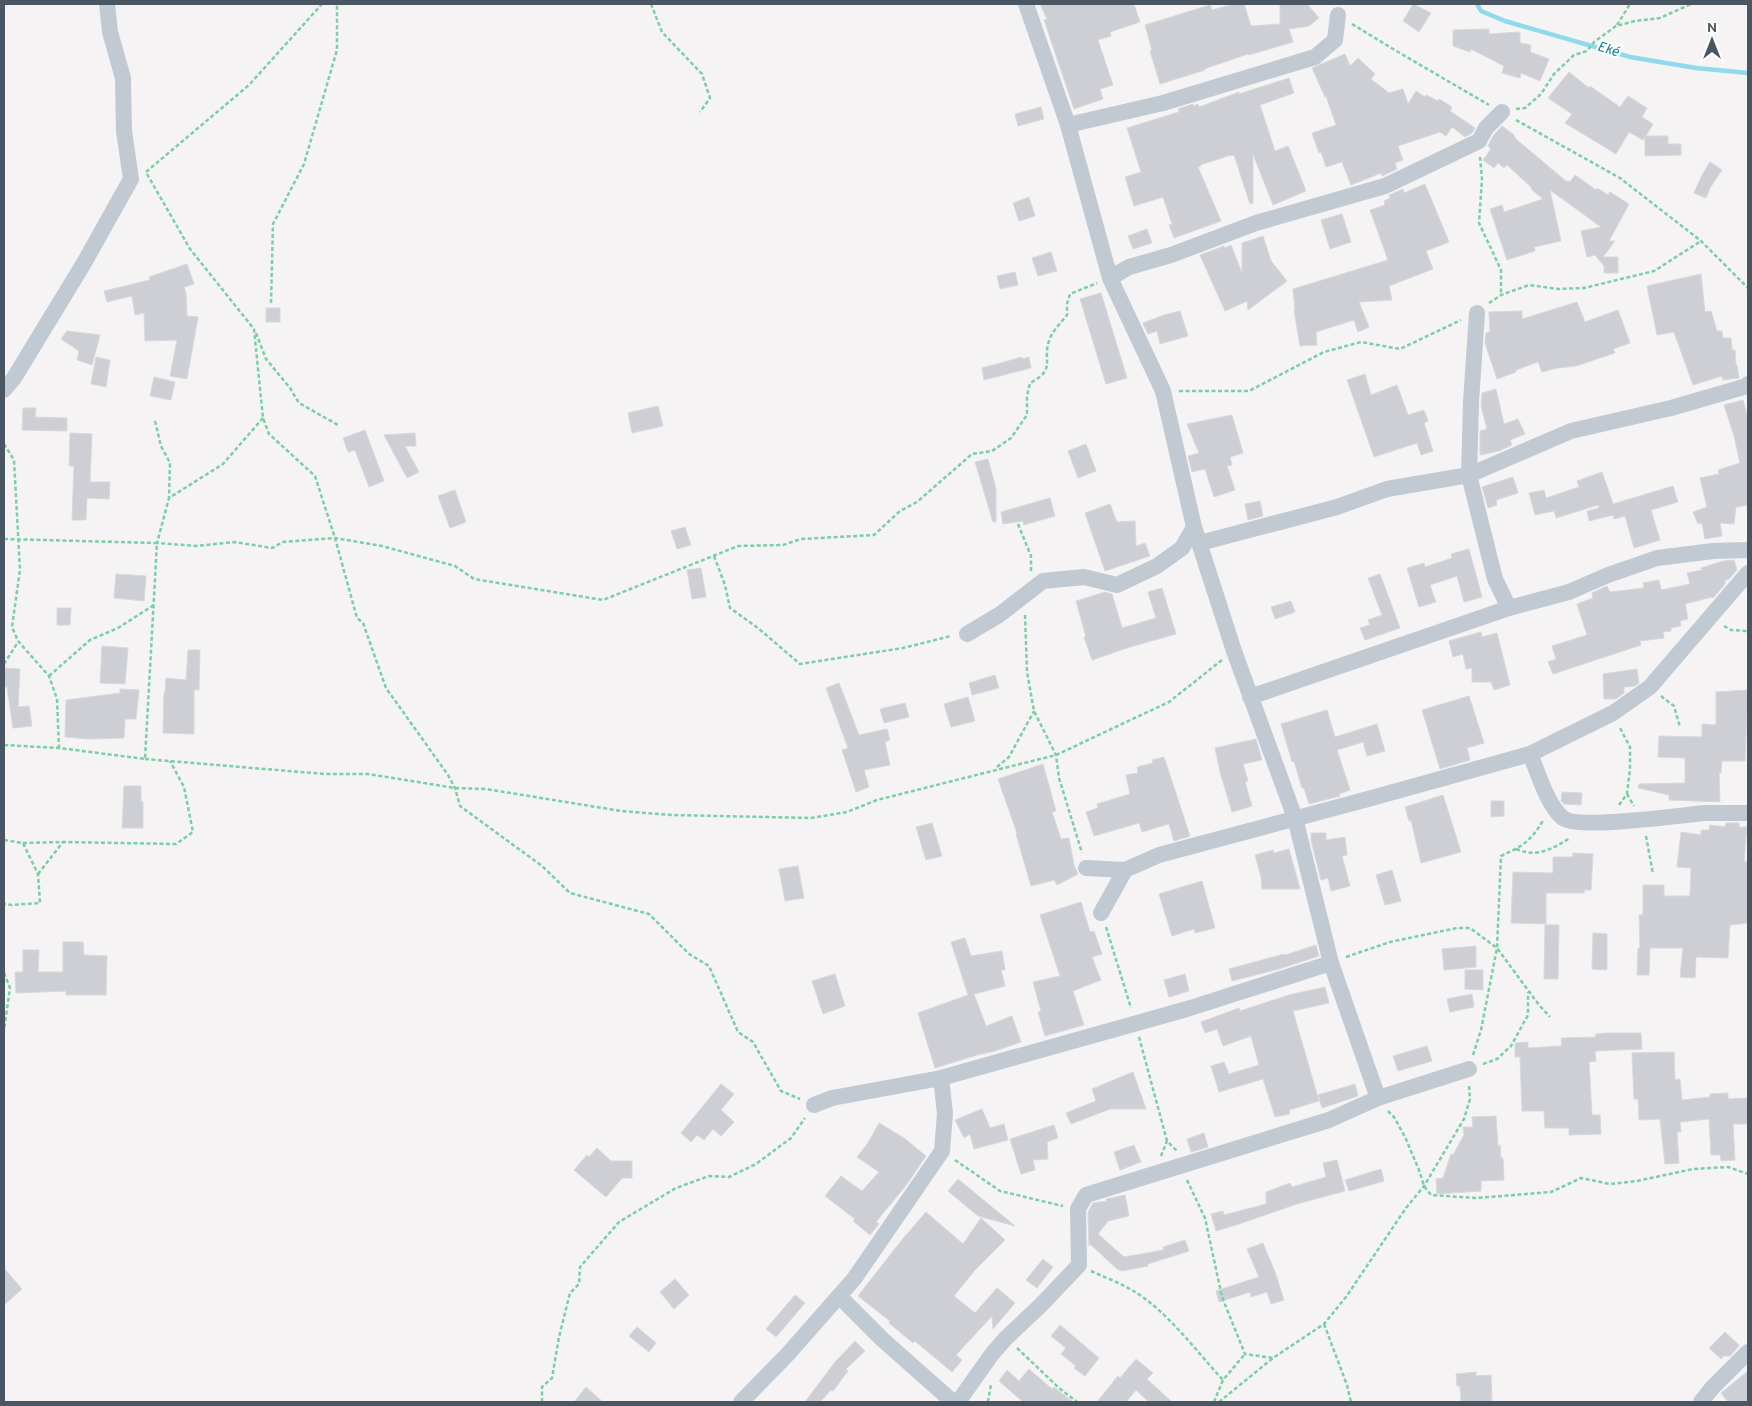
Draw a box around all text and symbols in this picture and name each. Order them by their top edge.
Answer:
north arrow [1687,15,1737,65]
text: N [1707,20,1717,37]
water label: Eké [1595,39,1623,62]

